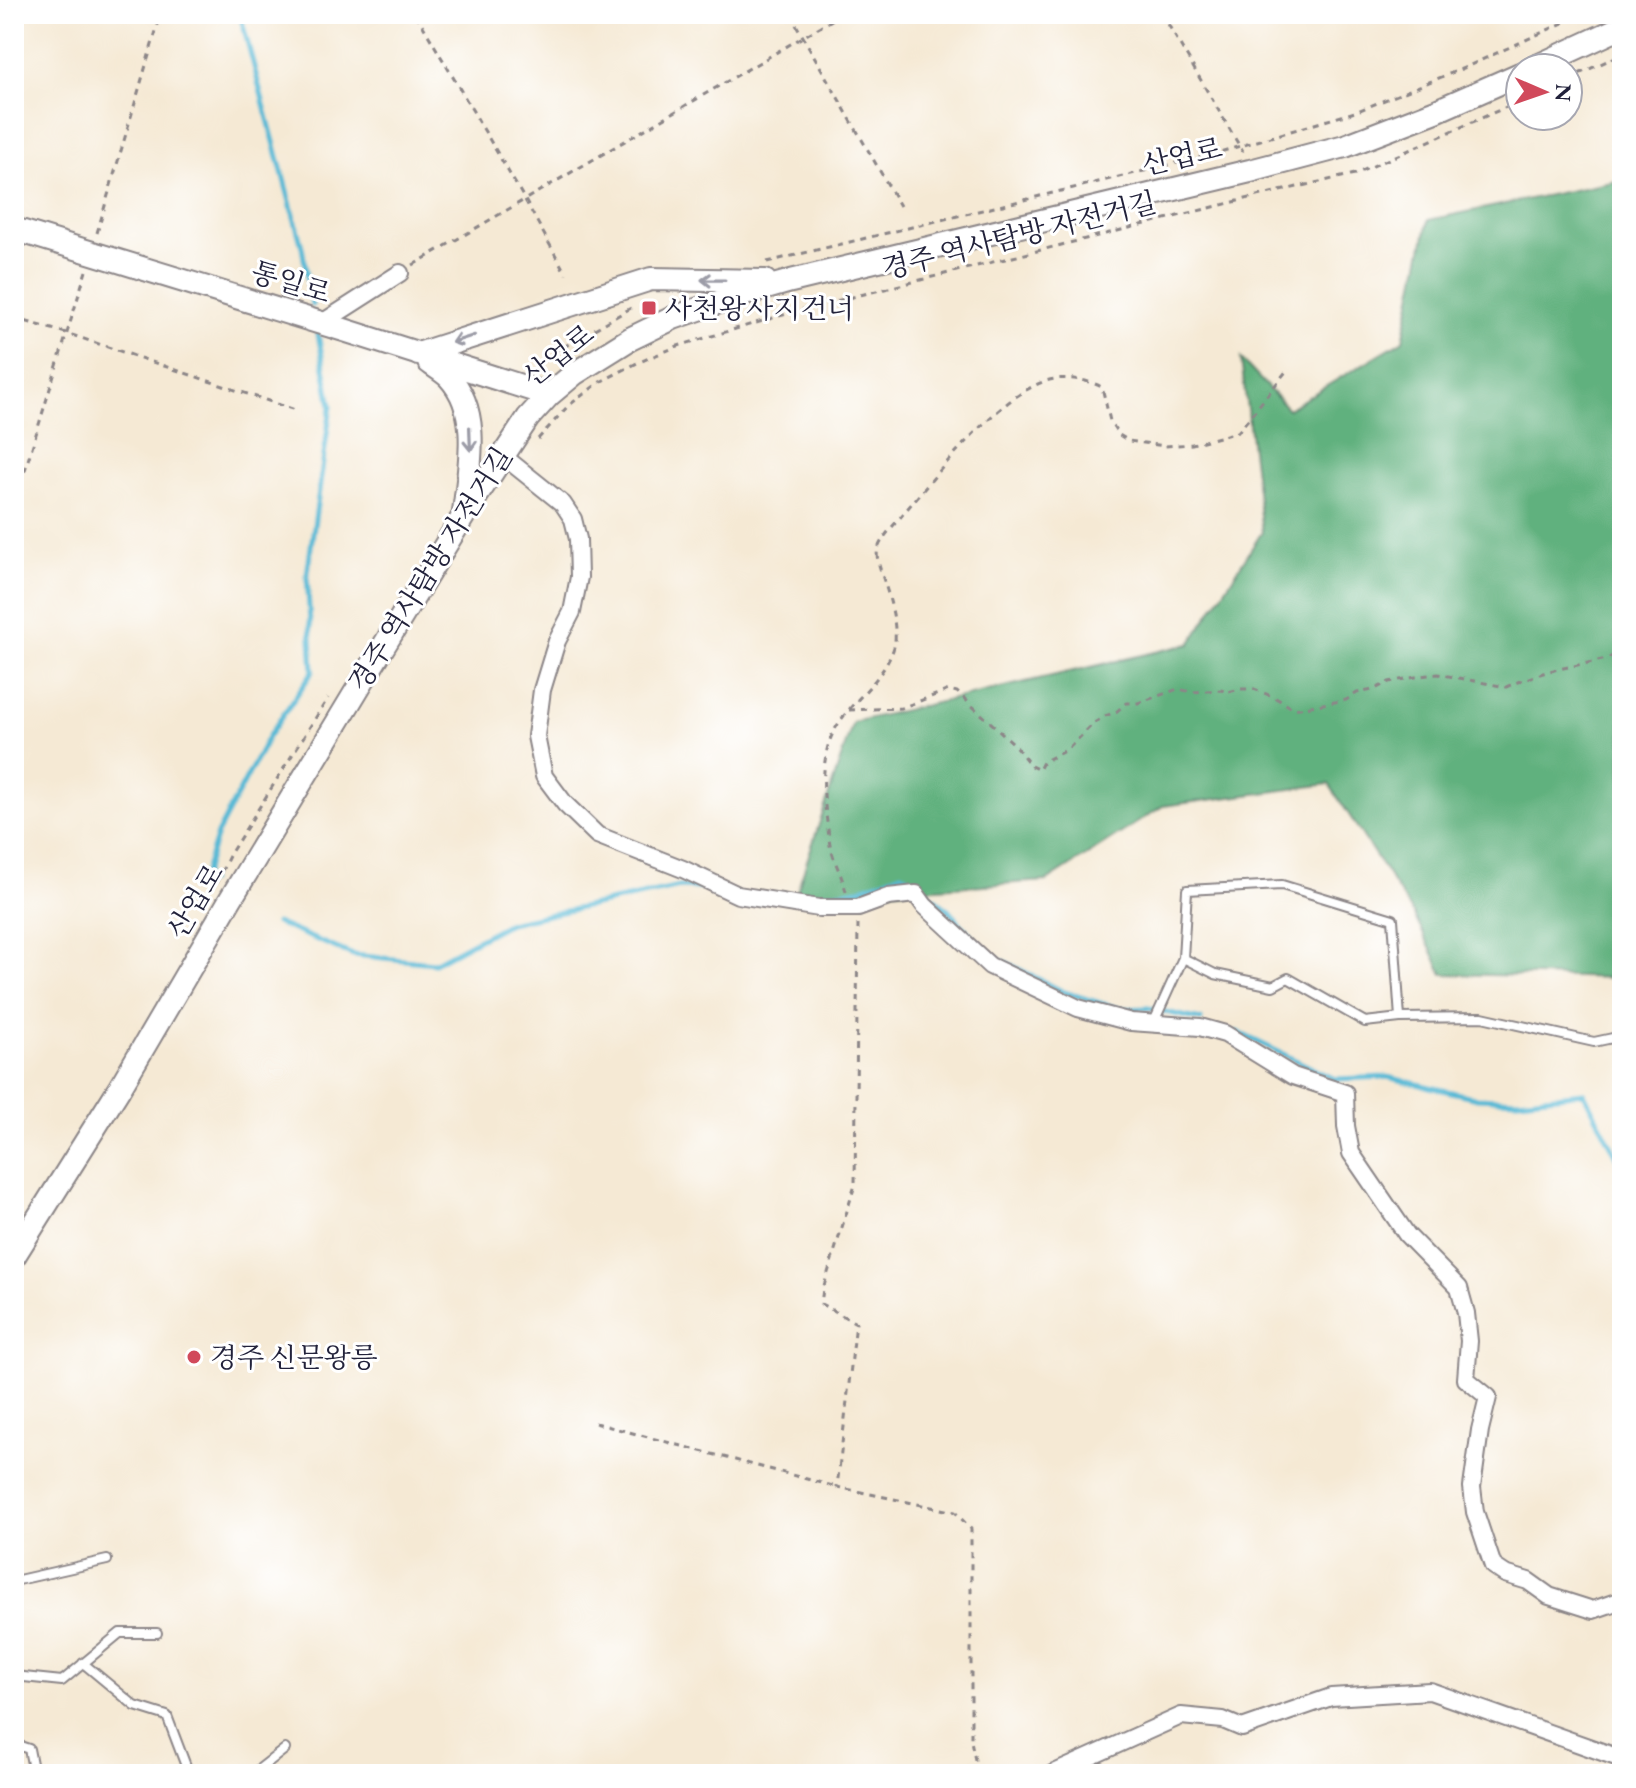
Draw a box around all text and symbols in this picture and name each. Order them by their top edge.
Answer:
north arrow [1504,52,1584,132]
text: N [1549,83,1578,102]
street label: 산업로 [1138,129,1226,183]
street label: 경주 역사탐방 자전거길 [878,183,1160,287]
street label: 통일로 [247,253,335,311]
one-way arrow [700,272,727,288]
place label: 사천왕사지건너 [665,290,854,326]
marker: 사천왕사지건너 [640,299,658,317]
street label: 산업로 [515,316,601,394]
one-way arrow [450,333,475,348]
one-way arrow [462,426,477,452]
street label: 경주 역사탐방 자전거길 [340,440,520,698]
street label: 산업로 [159,857,231,945]
place label: 경주 신문왕릉 [210,1339,378,1375]
marker: 경주 신문왕릉 [185,1348,203,1366]

